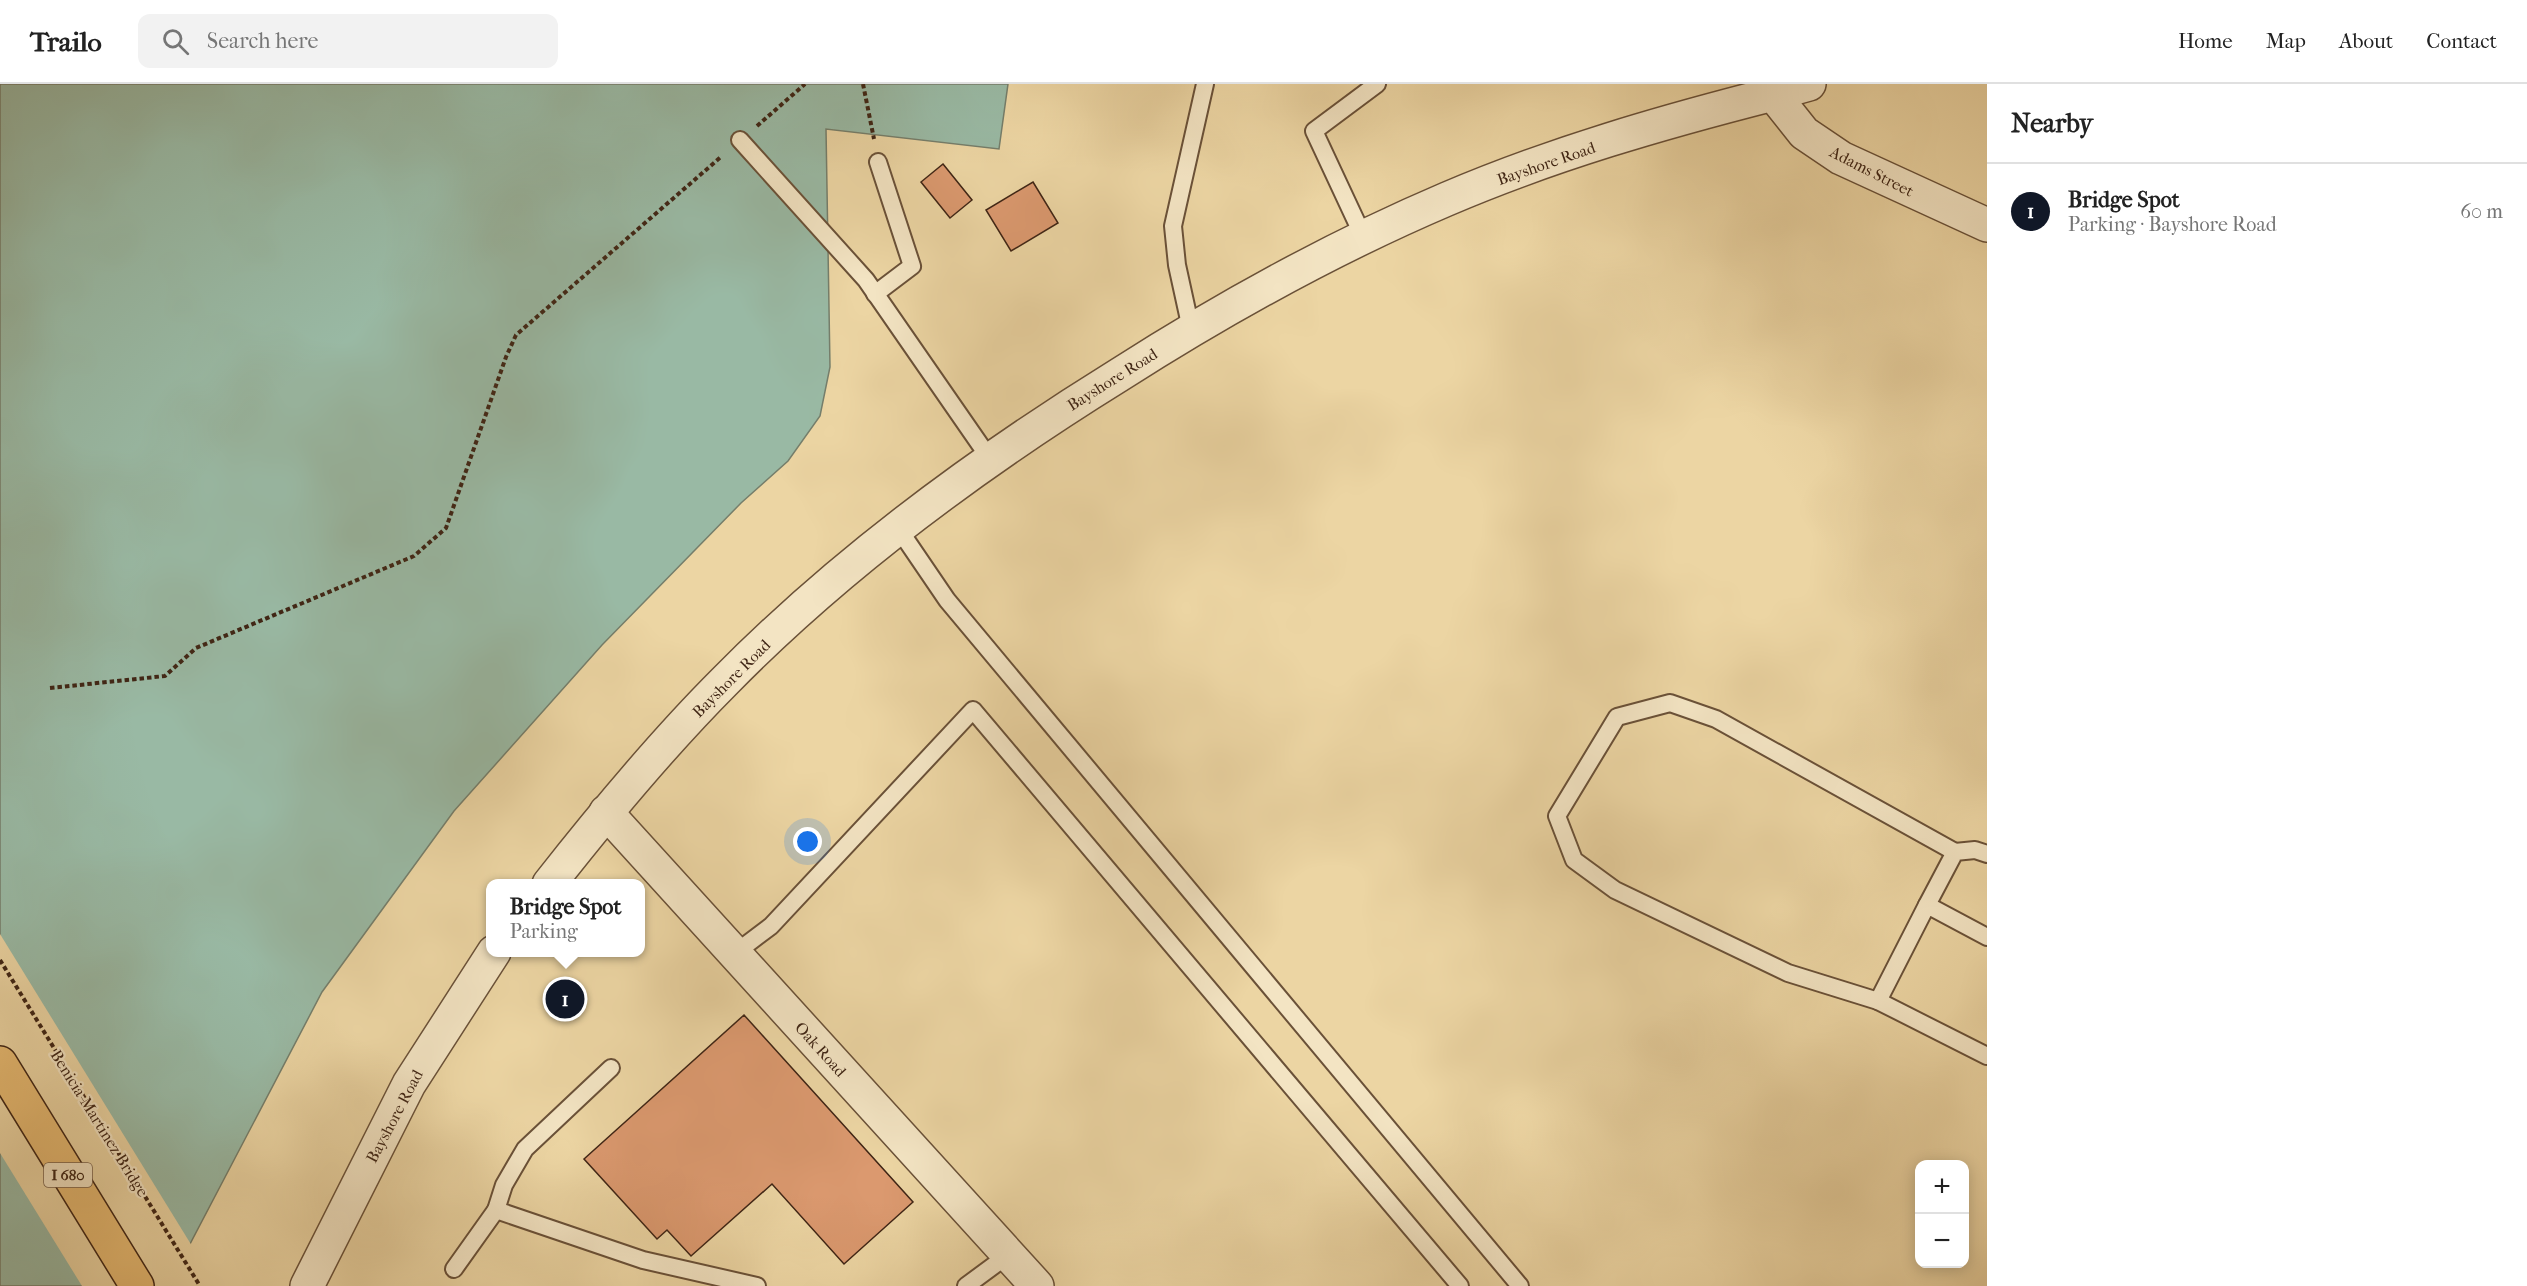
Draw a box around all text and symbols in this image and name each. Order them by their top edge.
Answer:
search box [138,14,558,68]
text: Trailo [30,25,102,58]
icon: search [159,25,192,58]
text: Search here [207,28,318,54]
text: Home [2178,29,2233,53]
text: Map [2266,29,2306,53]
text: About [2339,29,2393,53]
text: Contact [2426,29,2497,53]
text: Nearby [2011,108,2093,139]
street label: Bayshore Road [1495,138,1598,189]
street label: Adams Street [1826,142,1917,201]
text: Bridge Spot [2068,187,2180,213]
text: 1 [2027,200,2034,223]
text: 60 m [2460,200,2503,223]
text: Parking · Bayshore Road [2068,213,2277,236]
street label: Bayshore Road [1064,344,1161,415]
street label: Bayshore Road [688,635,774,721]
your location [793,827,822,856]
popup [486,879,645,957]
text: Bridge Spot [510,894,621,920]
text: Parking [510,920,578,943]
pin: 1 [546,976,584,1022]
street label: Oak Road [791,1018,850,1081]
street label: Benicia-Martinez Bridge [47,1046,153,1200]
street label: Bayshore Road [362,1066,427,1166]
map controls [1915,1160,1969,1268]
button: + [1915,1160,1969,1214]
road number: I 680 [44,1163,92,1187]
button: − [1915,1214,1969,1268]

